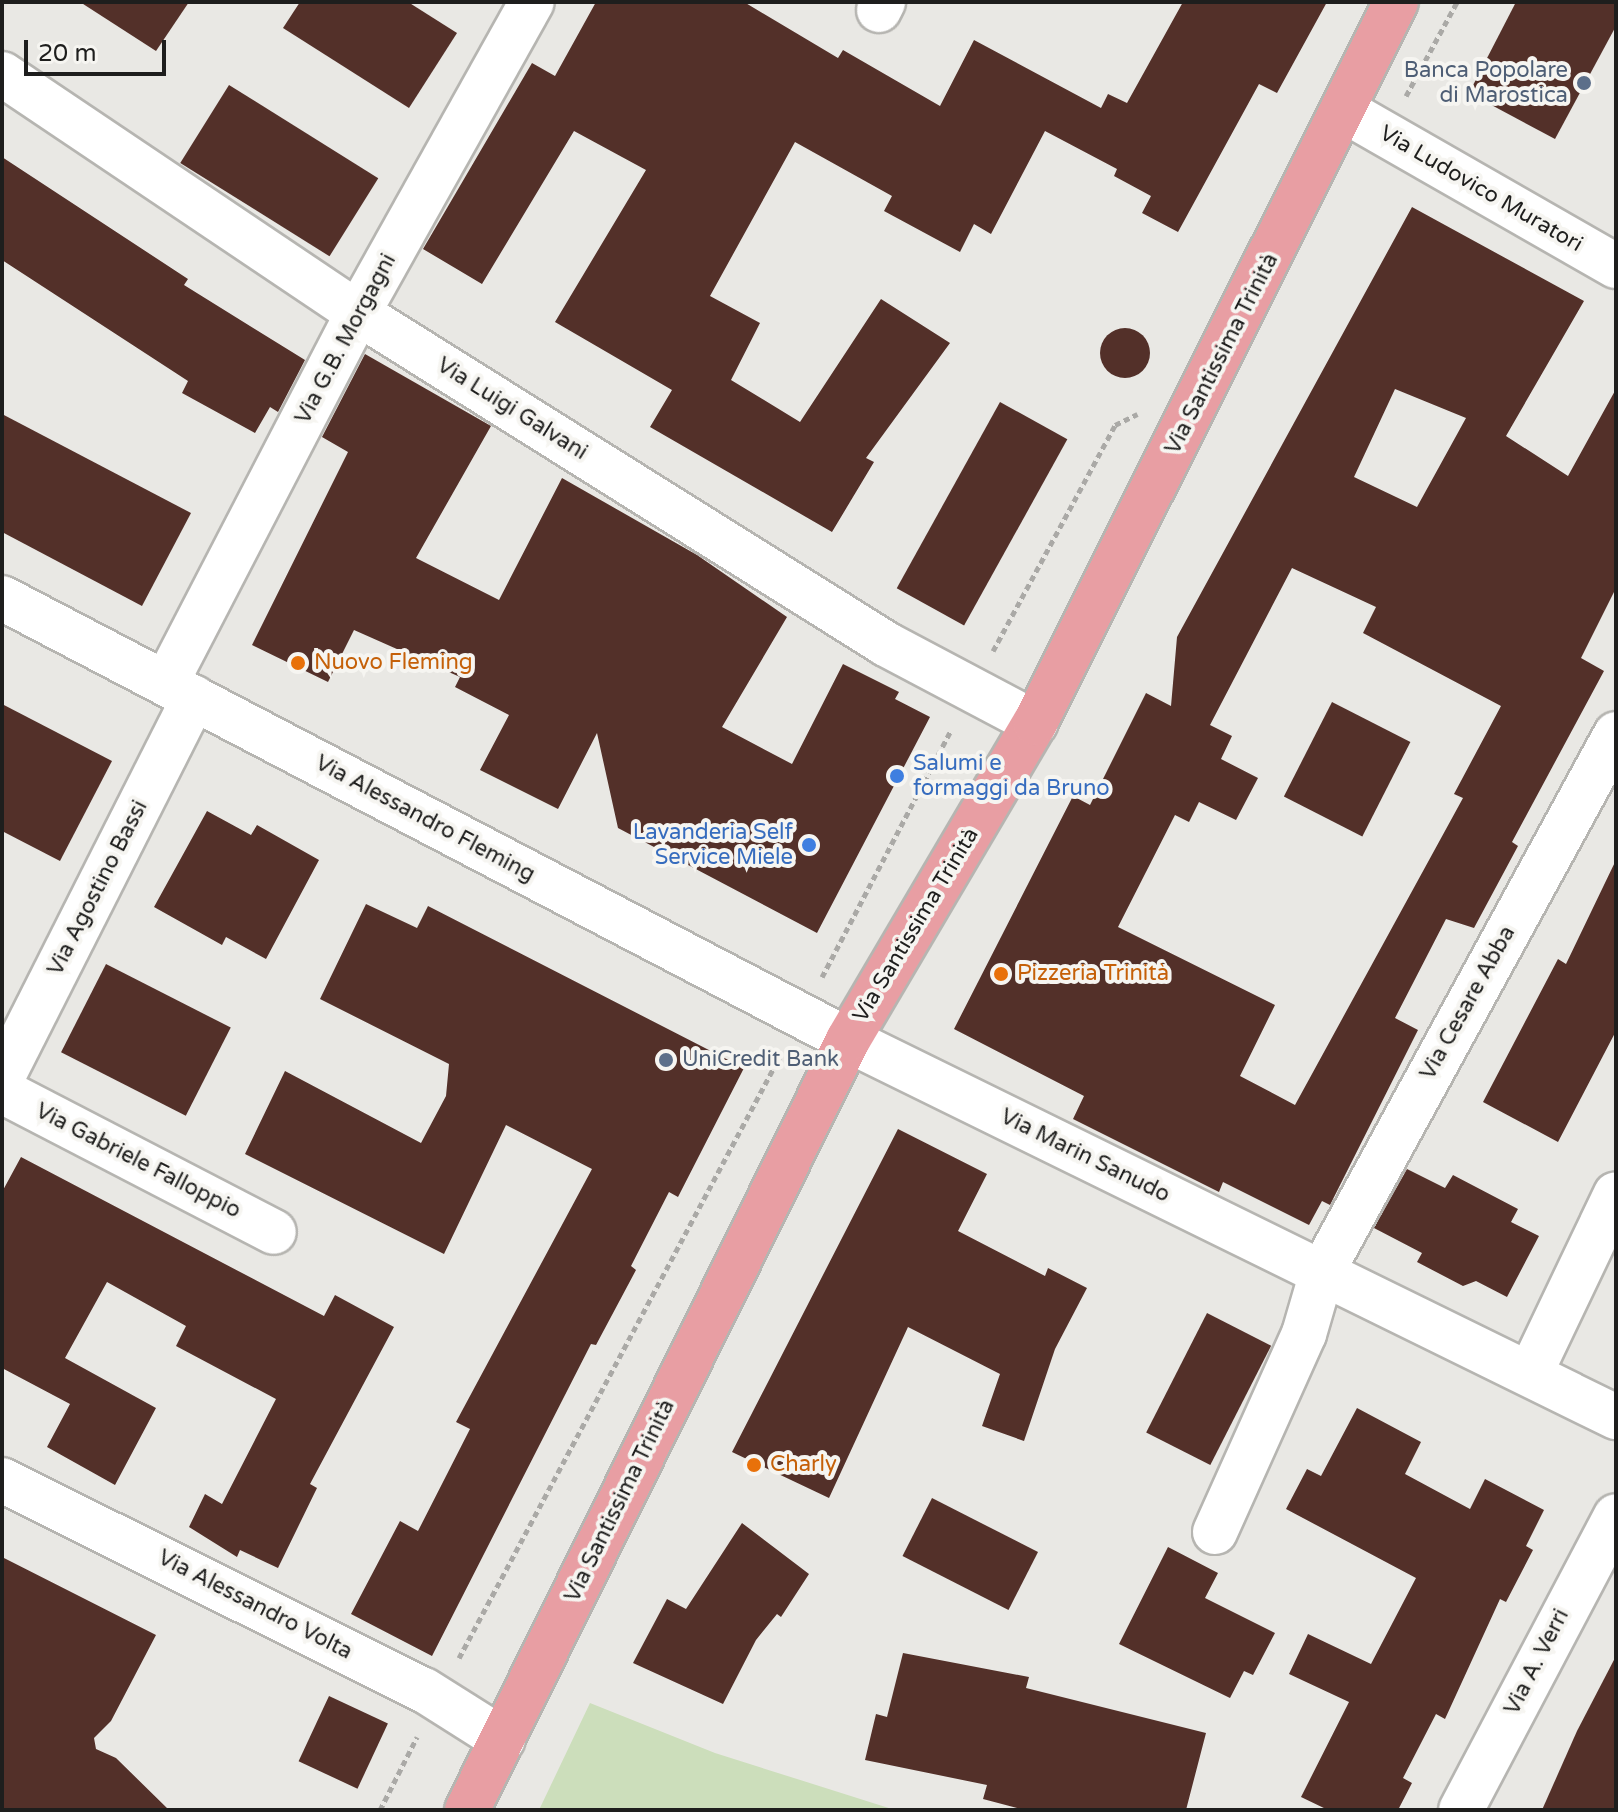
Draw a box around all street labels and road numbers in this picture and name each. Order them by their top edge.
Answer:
street label: Via Ludovico Muratori [1375,120,1587,258]
street label: Via G.B. Morgagni [290,249,402,429]
street label: Via Santissima Trinità [1160,249,1284,459]
street label: Via Luigi Galvani [432,352,592,466]
street label: Via Alessandro Fleming [311,750,539,888]
street label: Via Agostino Bassi [42,796,154,980]
street label: Via Santissima Trinità [848,823,984,1027]
street label: Via Cesare Abba [1415,922,1521,1084]
street label: Via Gabriele Falloppio [31,1098,245,1224]
street label: Via Marin Sanudo [996,1104,1174,1208]
street label: Via Santissima Trinità [559,1395,681,1607]
street label: Via Alessandro Volta [153,1545,357,1665]
street label: Via A. Verri [1499,1605,1575,1719]

